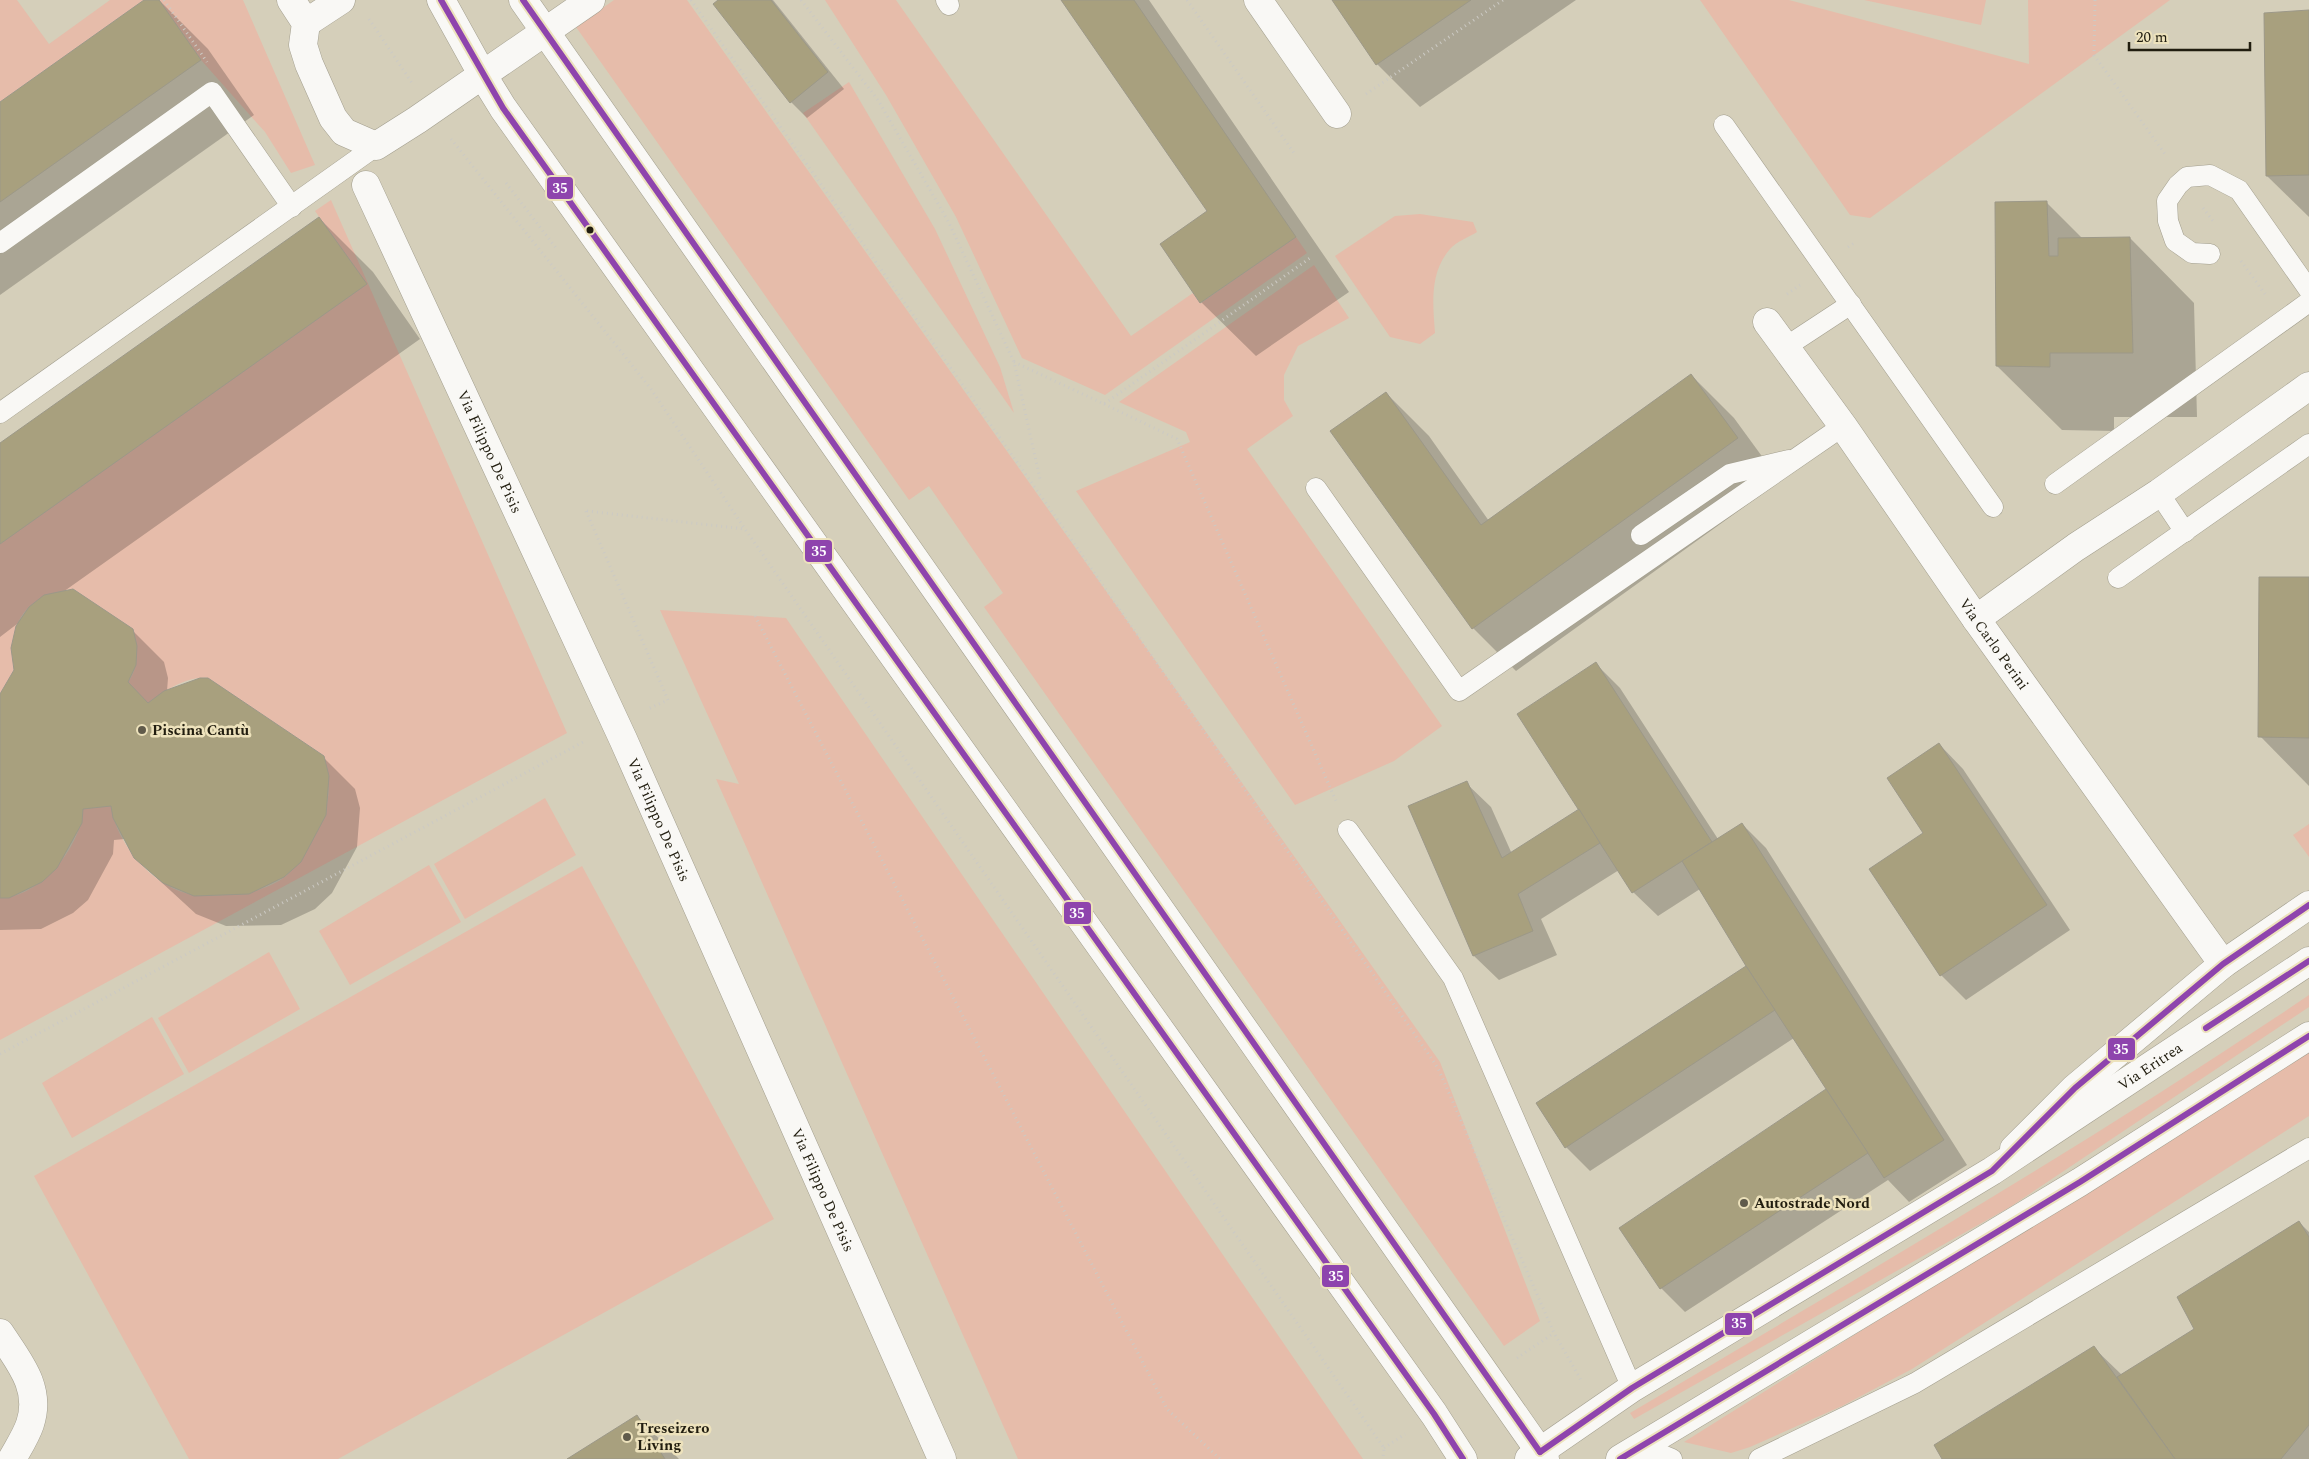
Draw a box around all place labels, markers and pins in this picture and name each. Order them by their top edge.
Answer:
unlabelled marker [585,225,595,235]
place label: Piscina Cantù [152,719,249,742]
marker: Piscina Cantù [136,724,148,736]
place label: Autostrade Nord [1754,1192,1870,1215]
marker: Autostrade Nord [1738,1197,1750,1209]
place label: Treseizero Living [637,1417,709,1457]
marker: Treseizero Living [621,1431,633,1443]

